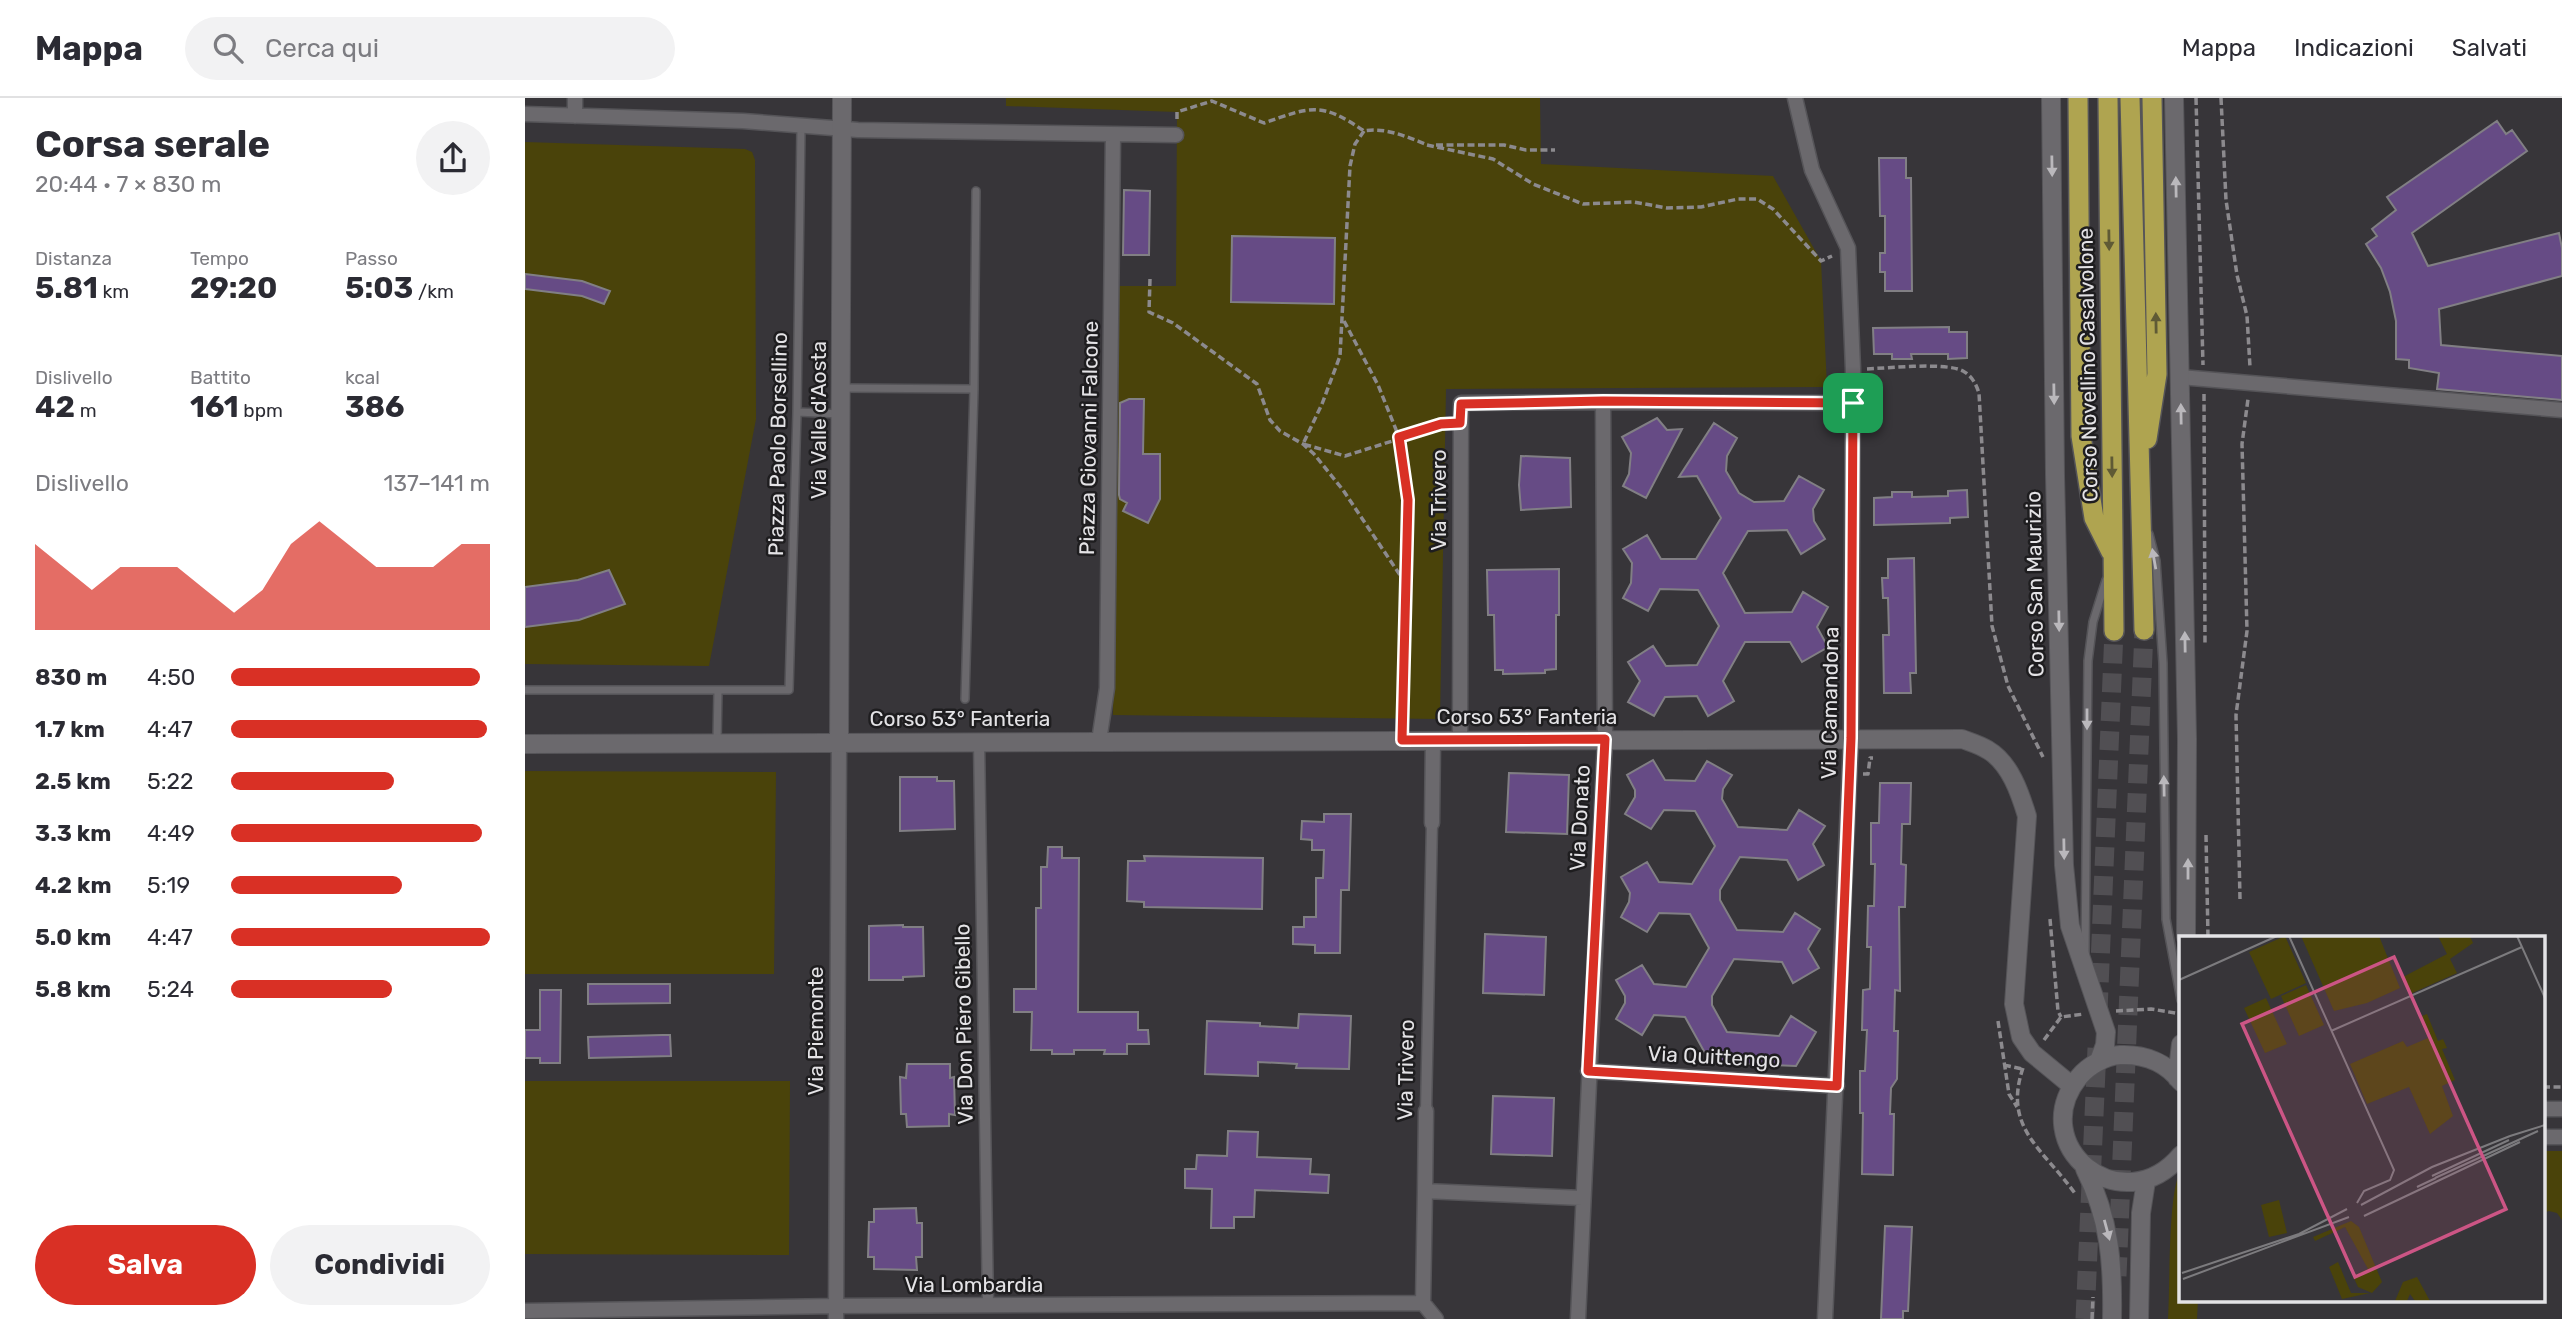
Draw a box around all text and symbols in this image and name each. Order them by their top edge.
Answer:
search box [185,17,675,80]
text: Mappa [35,29,143,68]
icon: search [209,29,247,67]
text: Cerca qui [265,33,379,64]
text: Mappa [2182,34,2256,62]
text: Indicazioni [2294,34,2414,62]
text: Salvati [2452,34,2527,62]
text: Corsa serale [35,121,270,167]
button: share [416,121,490,195]
one-way arrow [2046,155,2057,177]
text: 20:44 · 7 × 830 m [35,170,221,198]
one-way arrow [2170,176,2182,198]
street label: Corso Novellino Casalvolone [2073,228,2102,502]
one-way arrow [2104,229,2115,251]
text: Distanza [35,247,112,270]
text: Tempo [190,247,249,270]
text: Passo [345,247,398,270]
text: 5.81 [35,270,98,306]
text: 29:20 [190,270,277,306]
text: 5:03 [345,270,413,306]
text: km [98,280,129,303]
text: /km [413,280,454,303]
one-way arrow [2150,312,2162,334]
street label: Piazza Giovanni Falcone [1074,321,1103,555]
street label: Piazza Paolo Borsellino [763,332,792,556]
street label: Via Valle d'Aosta [806,341,831,499]
text: Dislivello [35,366,113,389]
text: Battito [190,366,251,389]
text: kcal [345,366,380,389]
pin [1823,373,1883,433]
one-way arrow [2049,383,2060,405]
icon: arrive [1834,384,1872,422]
text: 42 [35,389,75,425]
text: 161 [190,389,239,425]
text: 386 [345,389,405,425]
text: m [75,399,97,422]
text: bpm [239,399,283,422]
one-way arrow [2175,403,2186,425]
street label: Via Trivero [1426,449,1451,551]
one-way arrow [2106,456,2118,478]
text: Dislivello [35,469,129,497]
text: 137–141 m [383,469,490,497]
street label: Corso San Maurizio [2020,491,2049,677]
one-way arrow [2148,548,2159,570]
one-way arrow [2053,610,2064,632]
street label: Via Camandona [1816,626,1843,780]
one-way arrow [2180,631,2191,653]
text: 830 m [35,663,107,691]
text: 4:50 [147,663,195,691]
street label: Corso 53° Fanteria [1437,704,1617,729]
street label: Corso 53° Fanteria [870,706,1050,731]
one-way arrow [2081,708,2093,730]
text: 1.7 km [35,715,105,743]
text: 4:47 [147,715,193,743]
street label: Via Donato [1564,764,1595,872]
text: 2.5 km [35,767,111,795]
text: 5:22 [147,767,194,795]
one-way arrow [2158,774,2170,796]
text: 3.3 km [35,819,111,847]
text: 4:49 [147,819,195,847]
one-way arrow [2058,838,2069,860]
one-way arrow [2182,858,2194,880]
text: 4.2 km [35,871,111,899]
text: 5:19 [147,871,190,899]
text: 5.0 km [35,923,111,951]
text: 4:47 [147,923,193,951]
street label: Via Don Piero Gibello [949,923,978,1125]
inset map [2179,936,2545,1302]
street label: Via Piemonte [803,966,828,1096]
text: 5.8 km [35,975,111,1003]
text: 5:24 [147,975,194,1003]
street label: Via Trivero [1392,1019,1419,1121]
street label: Via Quittengo [1647,1041,1781,1072]
one-way arrow [2102,1219,2112,1240]
button: Salva [35,1225,256,1305]
button: Condividi [270,1225,490,1305]
street label: Via Lombardia [905,1272,1043,1297]

